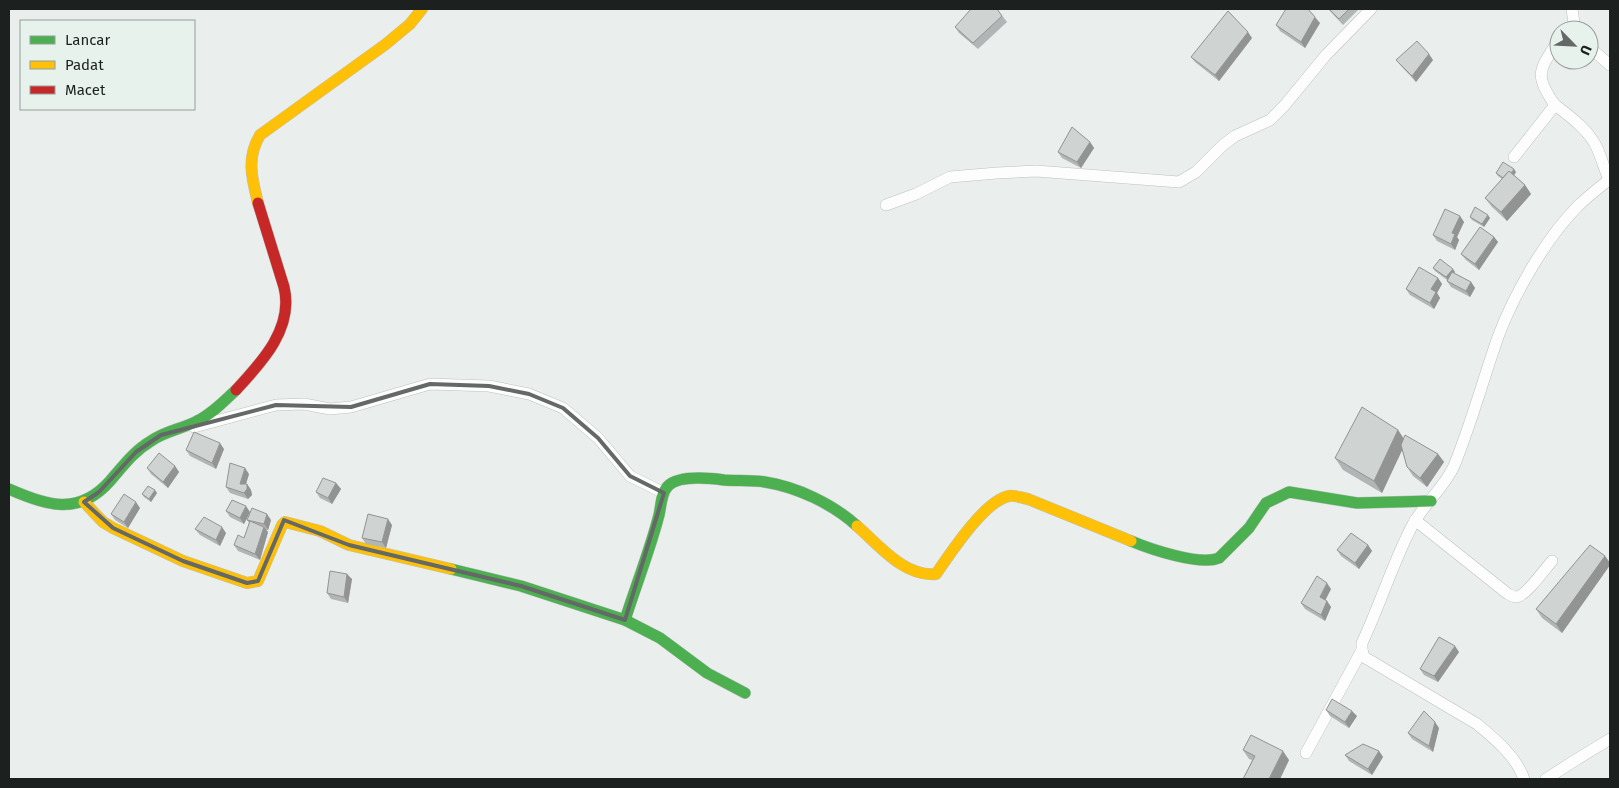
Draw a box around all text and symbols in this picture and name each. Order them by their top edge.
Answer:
legend [20,20,195,110]
north arrow [1549,20,1599,70]
text: Lancar [65,31,110,49]
text: U [1576,42,1595,58]
text: Padat [65,56,104,74]
text: Macet [65,81,106,99]

